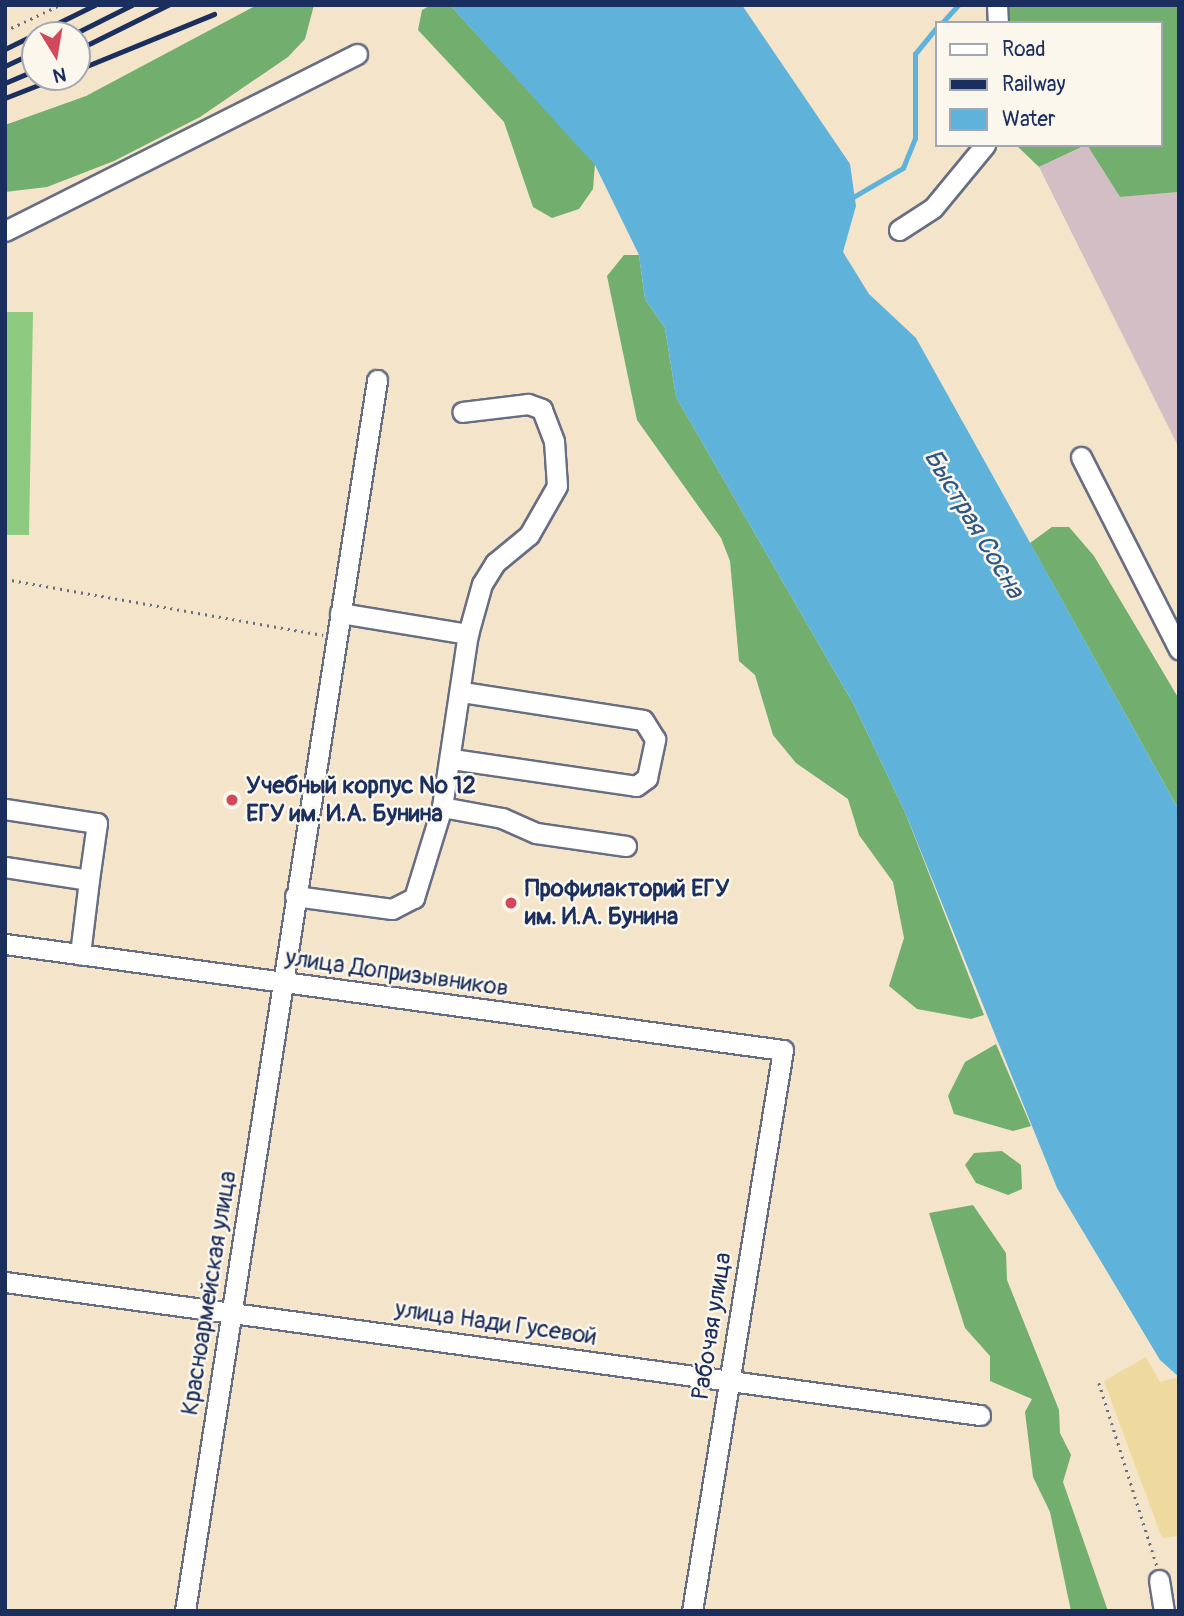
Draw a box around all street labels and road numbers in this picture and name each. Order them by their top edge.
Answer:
street label: улица Допризывников [284,943,510,1003]
street label: Красноармейская улица [175,1169,243,1417]
street label: Рабочая улица [686,1250,738,1402]
street label: улица Нади Гусевой [393,1295,599,1351]

